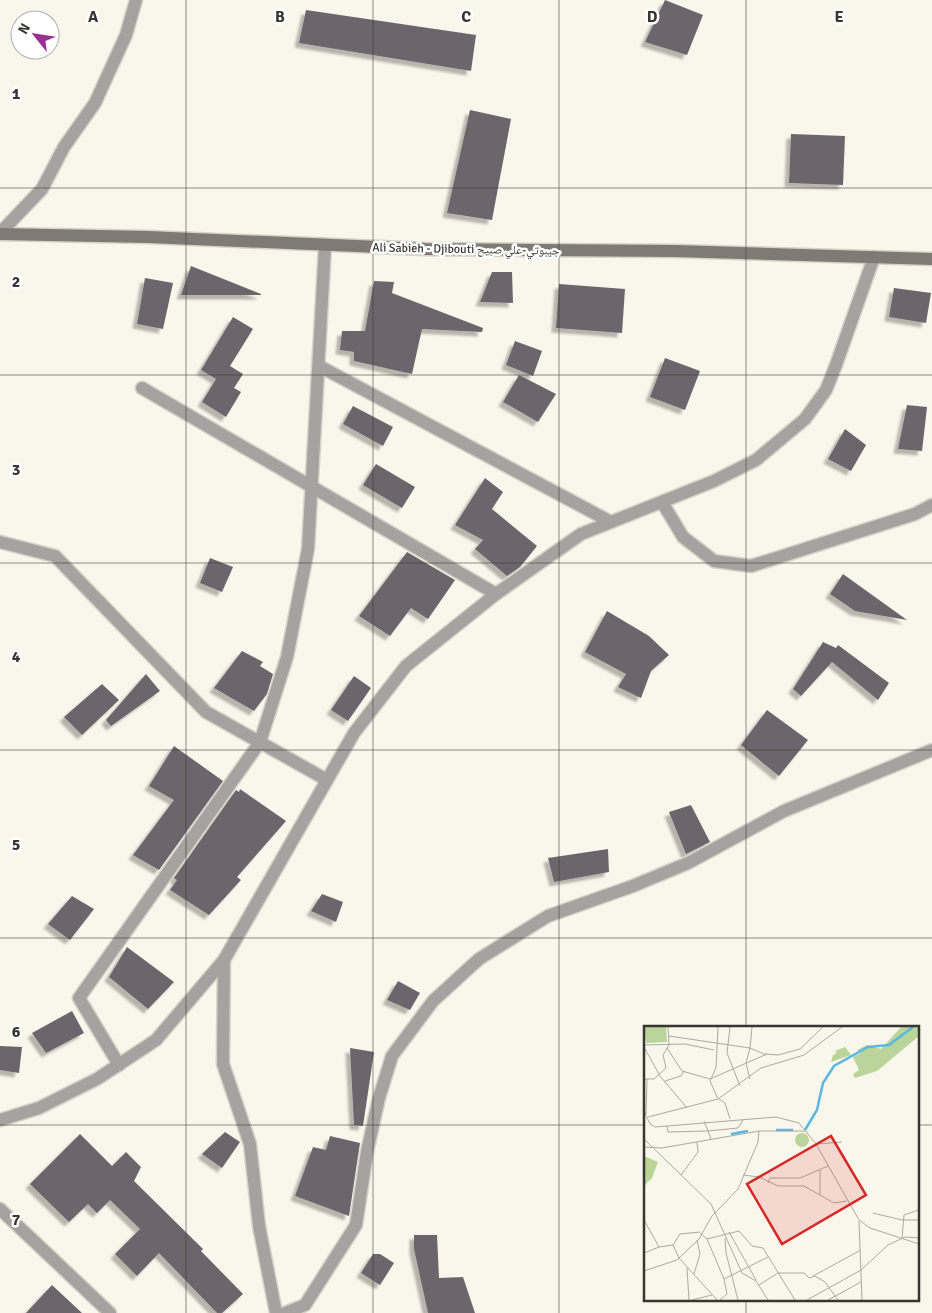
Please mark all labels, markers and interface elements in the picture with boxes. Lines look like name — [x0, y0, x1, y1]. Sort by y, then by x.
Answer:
text: A — [88, 7, 99, 27]
text: B — [275, 7, 285, 27]
text: C — [461, 7, 471, 27]
text: D — [647, 7, 658, 27]
text: E — [834, 7, 844, 27]
north arrow — [10, 10, 60, 60]
text: N — [14, 20, 34, 37]
text: 1 — [12, 84, 21, 104]
street label: Ali Sabieh - Djibouti جيبوتي-علي صبيح — [372, 240, 560, 261]
text: 2 — [12, 272, 20, 292]
text: 3 — [12, 460, 20, 480]
text: 4 — [12, 647, 21, 667]
text: 5 — [12, 835, 20, 855]
text: 6 — [12, 1022, 21, 1042]
inset map — [644, 1026, 920, 1300]
text: 7 — [12, 1210, 21, 1230]

